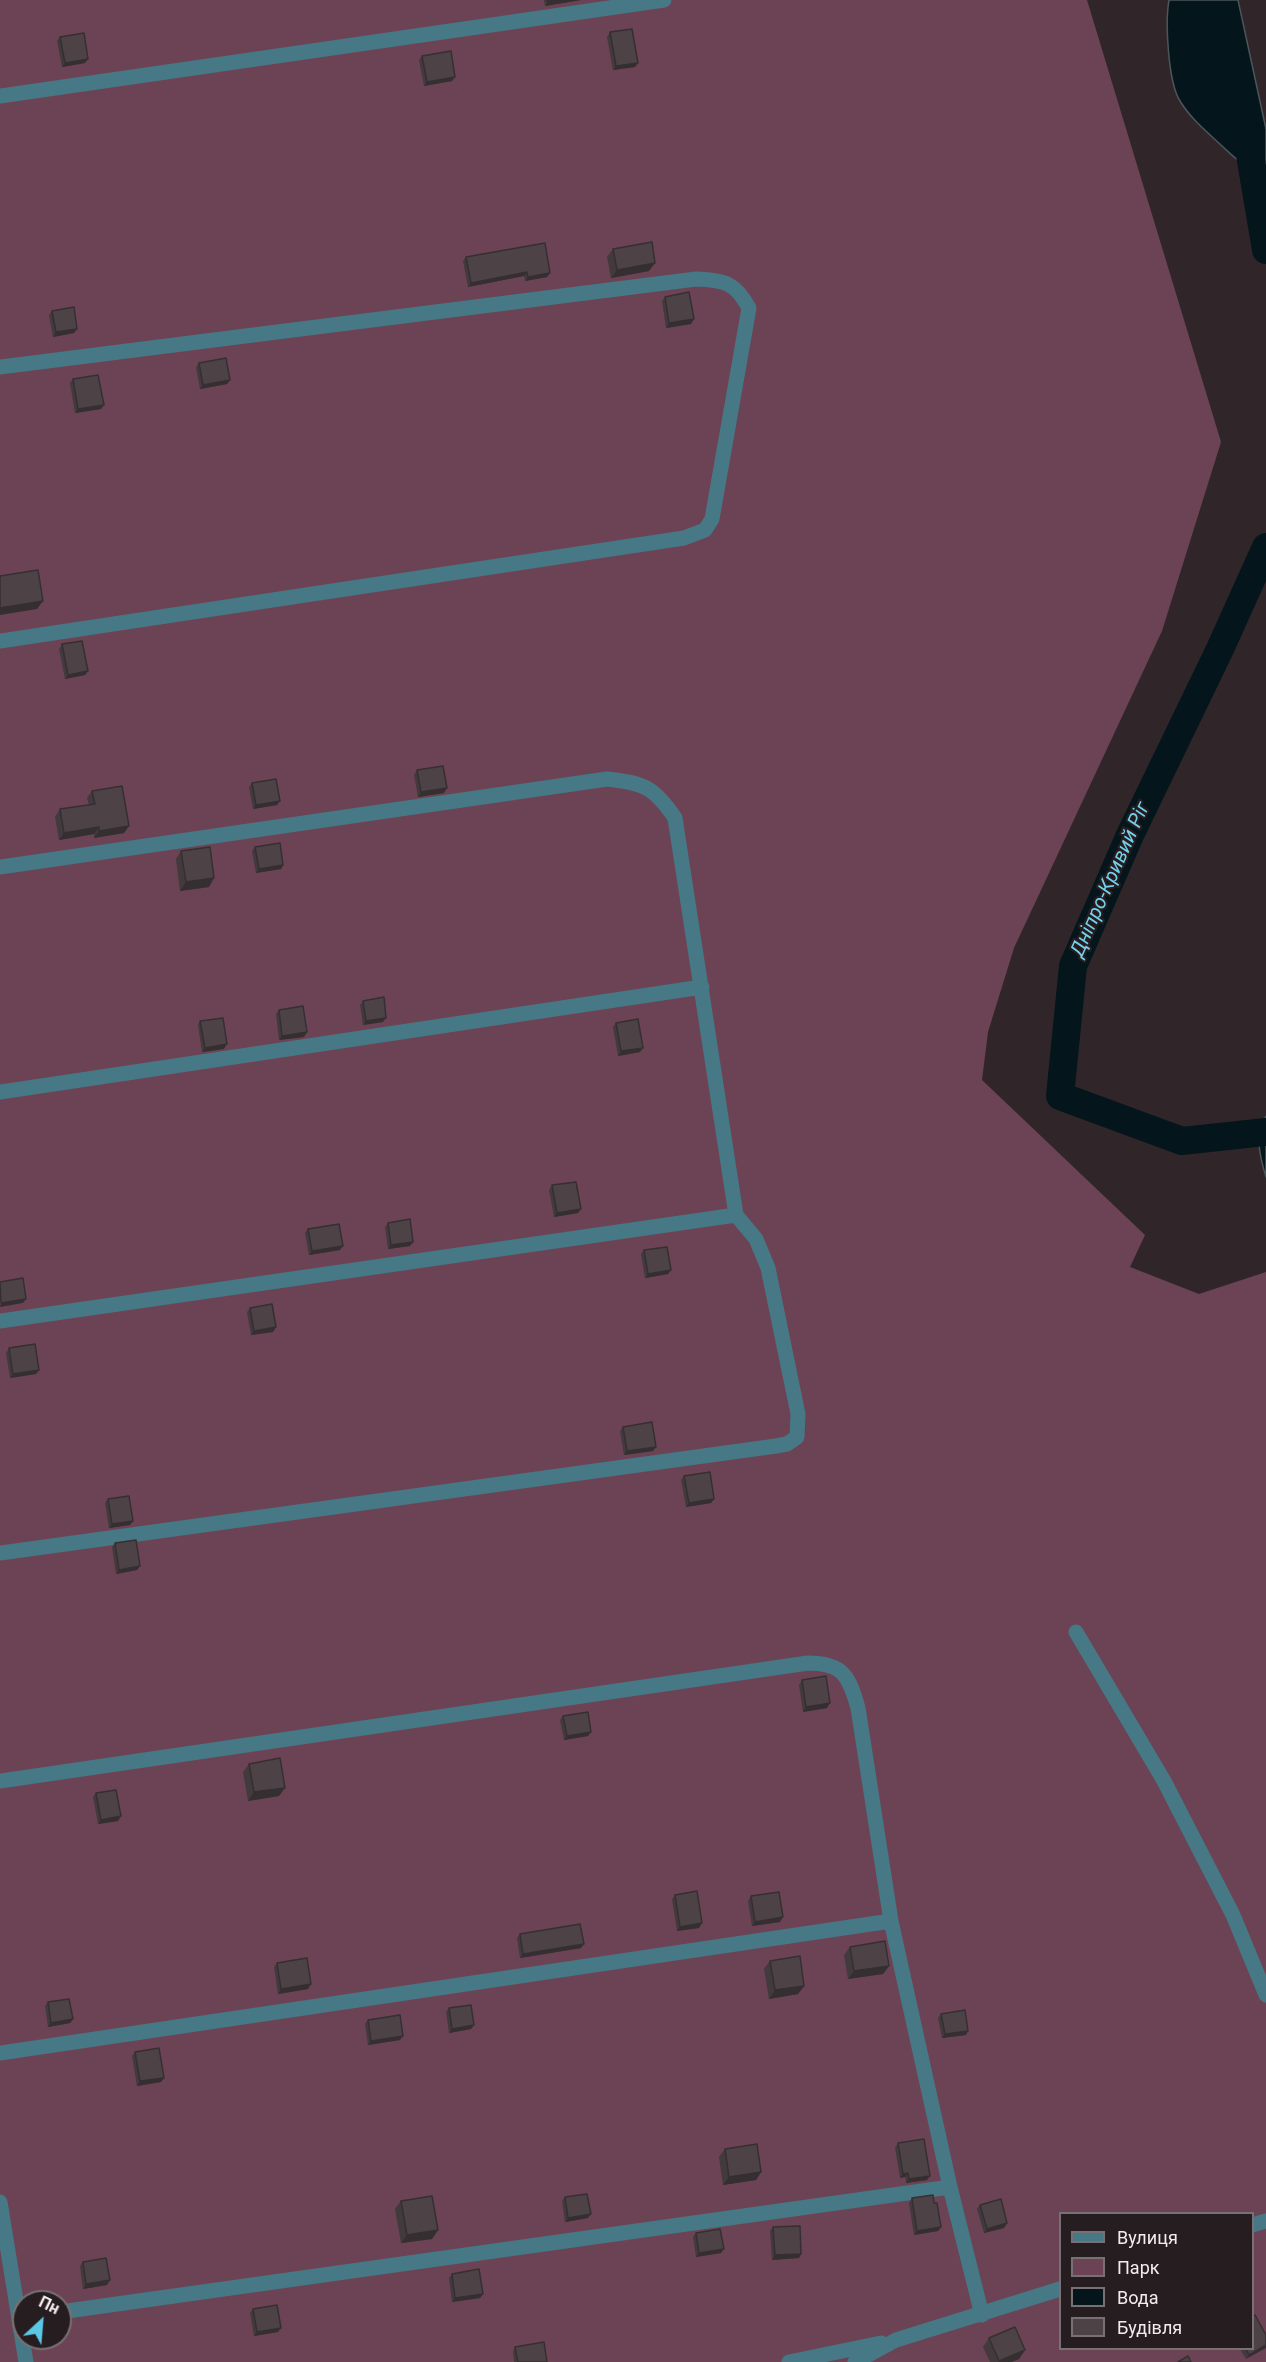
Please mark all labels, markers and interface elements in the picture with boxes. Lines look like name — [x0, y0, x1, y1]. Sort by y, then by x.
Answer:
water label: Дніпро-Кривий Ріг — [1066, 799, 1156, 961]
legend — [1059, 2212, 1254, 2350]
text: Вулиця — [1117, 2227, 1178, 2248]
text: Парк — [1117, 2257, 1159, 2278]
text: Вода — [1117, 2287, 1159, 2308]
north arrow — [12, 2290, 72, 2350]
text: Пн — [36, 2292, 63, 2318]
text: Будівля — [1117, 2317, 1182, 2338]

